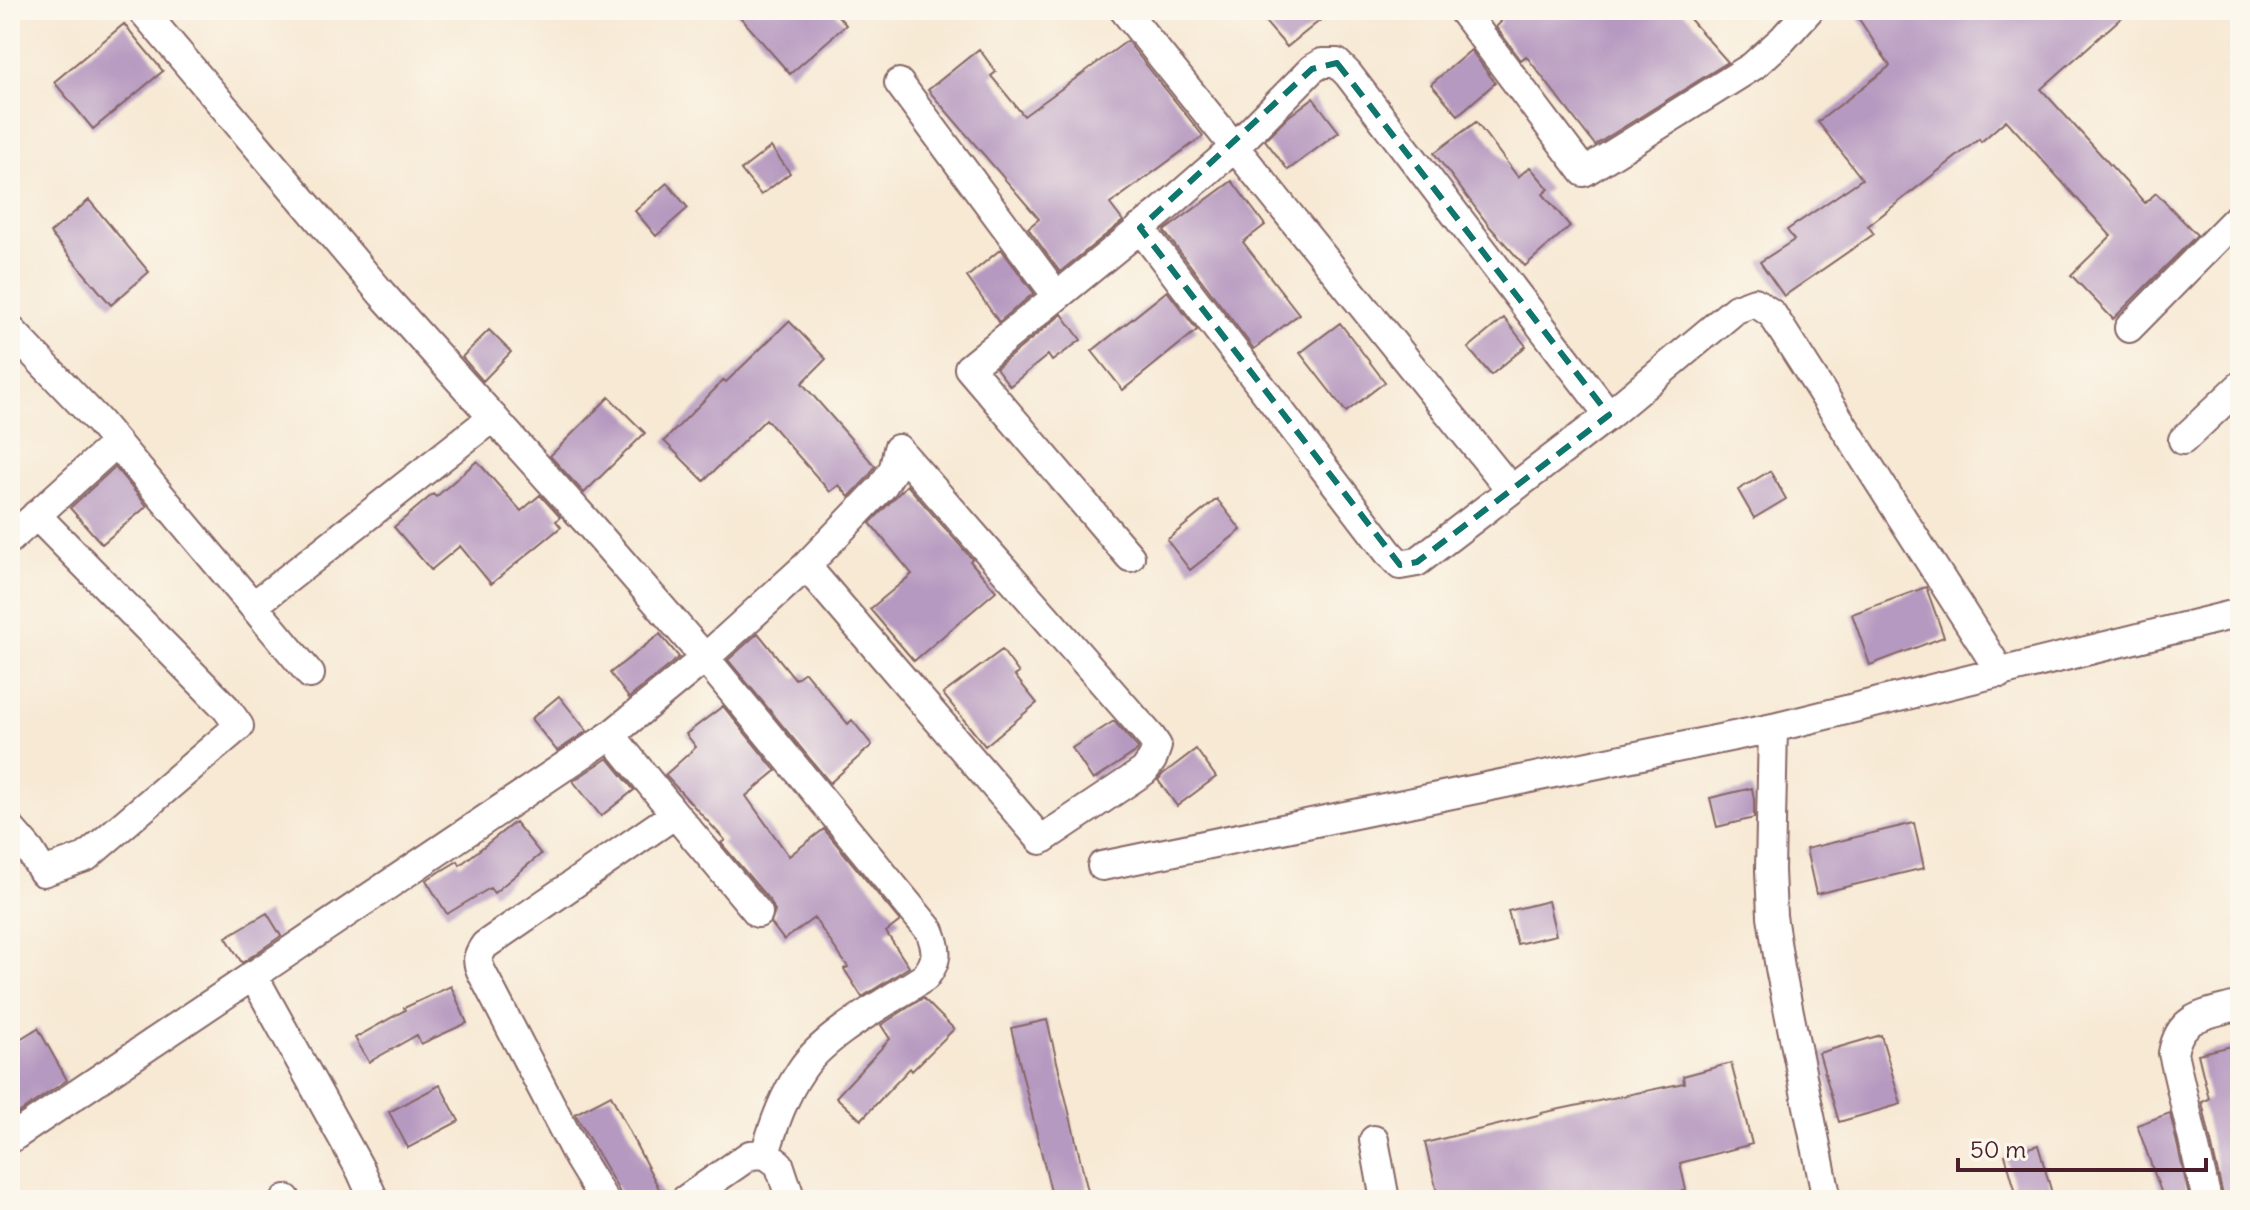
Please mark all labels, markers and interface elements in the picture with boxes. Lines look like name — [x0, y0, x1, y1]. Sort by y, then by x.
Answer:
scale bar — [1958, 1122, 2206, 1172]
text: 50 m — [1970, 1134, 2026, 1164]

